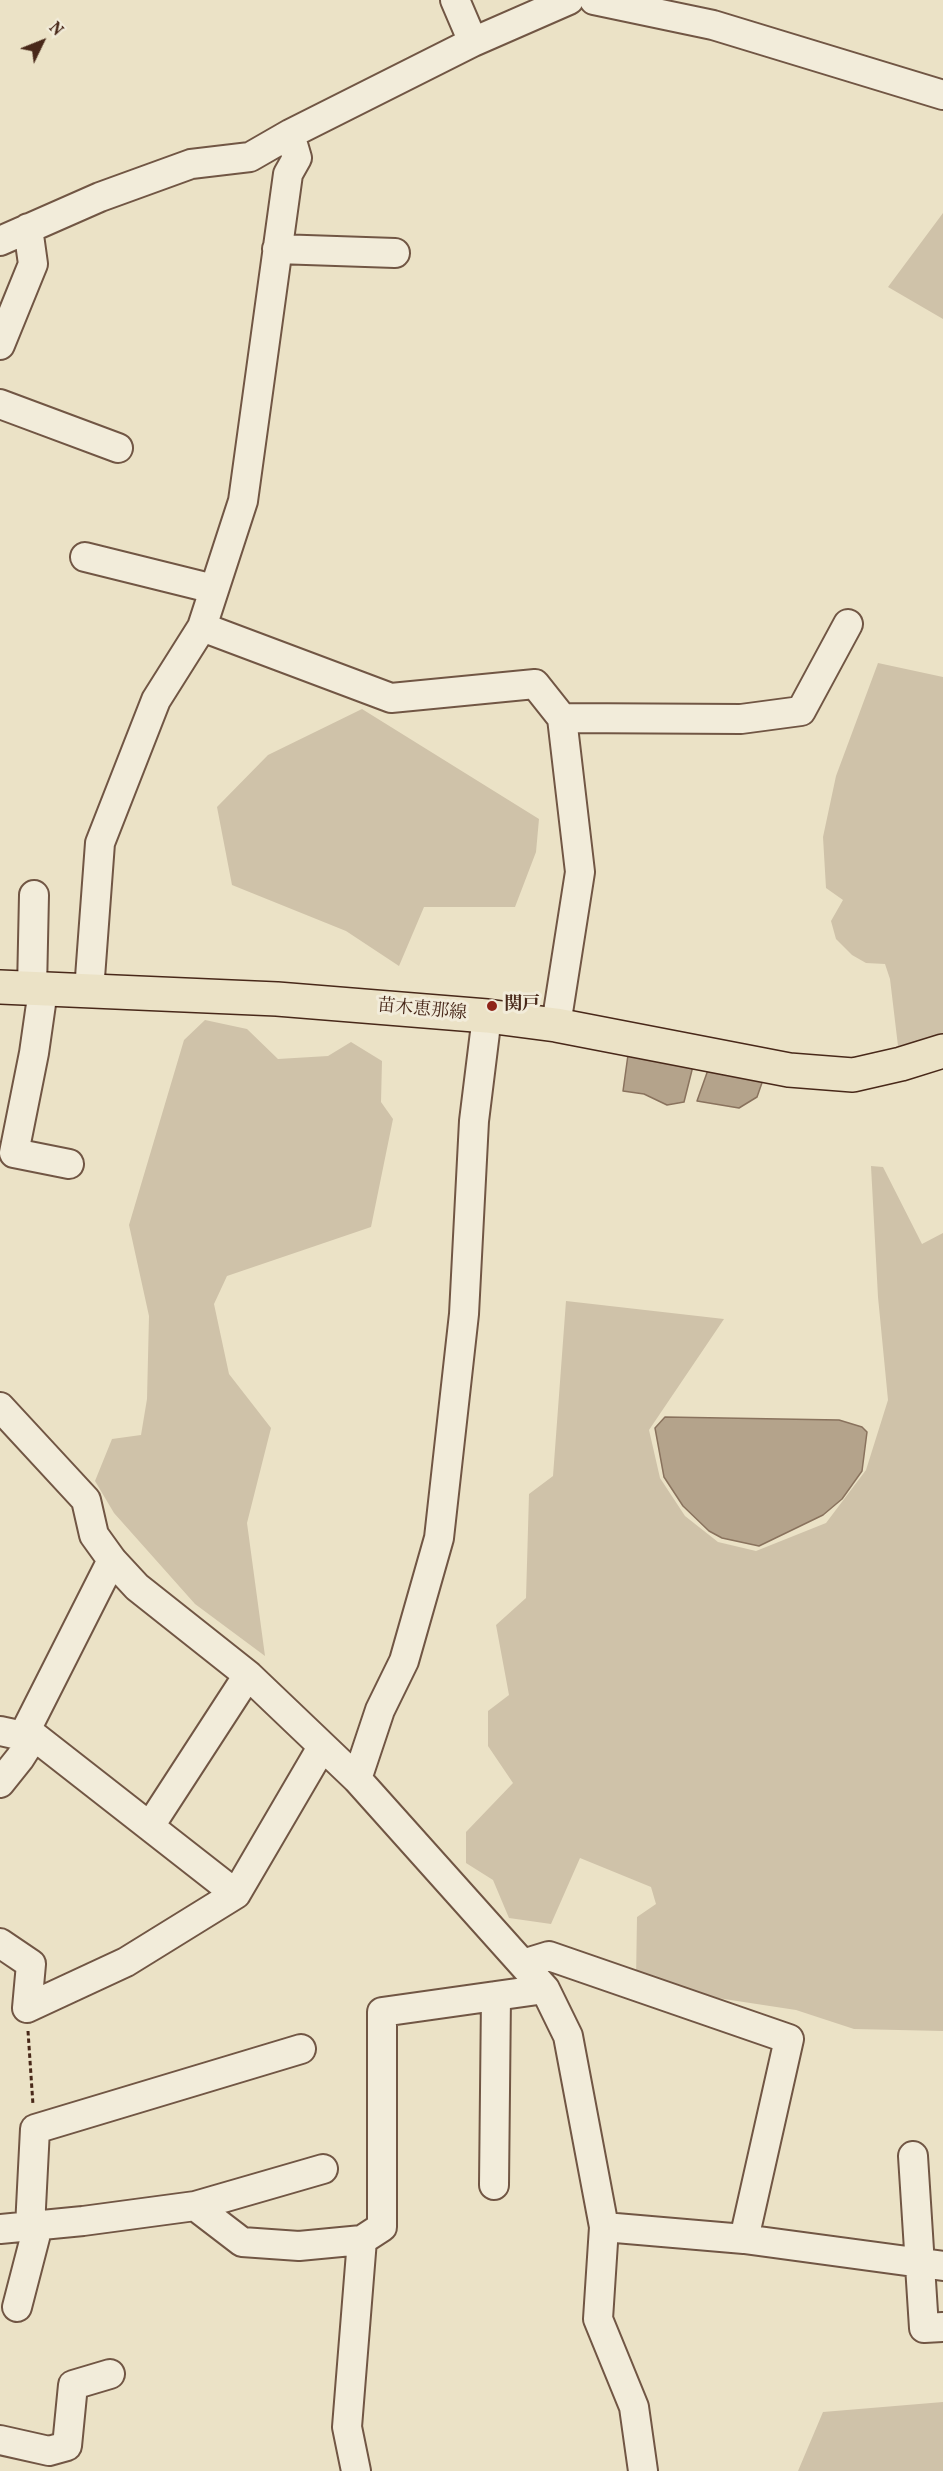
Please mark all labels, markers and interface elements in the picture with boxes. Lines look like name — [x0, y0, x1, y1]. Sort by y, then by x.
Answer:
north arrow — [12, 12, 72, 72]
text: N — [43, 18, 67, 41]
place label: 関戸 — [504, 995, 540, 1017]
street label: 苗木恵那線 — [376, 996, 468, 1026]
marker: 関戸 — [485, 999, 499, 1013]

